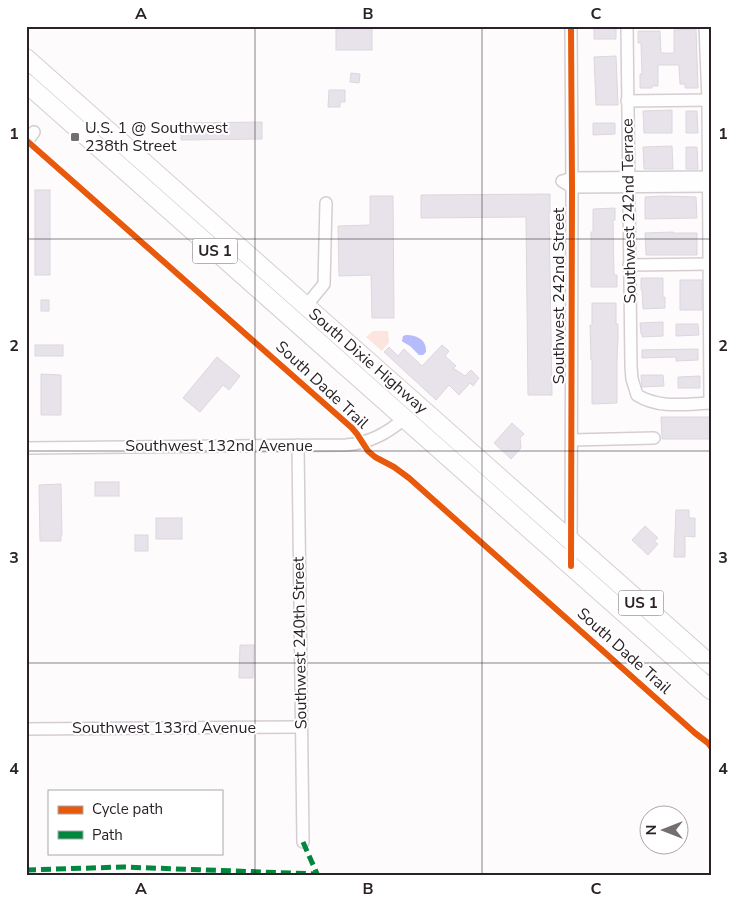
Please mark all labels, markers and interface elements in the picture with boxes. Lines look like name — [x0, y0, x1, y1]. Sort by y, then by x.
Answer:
text: A — [135, 3, 147, 25]
text: B — [362, 3, 374, 25]
text: C — [591, 3, 602, 25]
place label: U.S. 1 @ Southwest 238th Street — [85, 117, 228, 157]
street label: Southwest 242nd Terrace — [616, 118, 642, 304]
text: 1 — [9, 123, 19, 145]
text: 1 — [718, 123, 728, 145]
marker: U.S. 1 @ Southwest 238th Street — [69, 131, 81, 143]
street label: Southwest 242nd Street — [548, 207, 570, 384]
road number: US 1 — [192, 238, 238, 264]
street label: South Dixie Highway — [304, 303, 433, 419]
text: 2 — [9, 335, 19, 357]
text: 2 — [718, 335, 728, 357]
street label: South Dade Trail — [271, 336, 373, 434]
street label: Southwest 132nd Avenue — [125, 435, 313, 457]
text: 3 — [9, 547, 19, 569]
text: 3 — [718, 547, 728, 569]
street label: Southwest 240th Street — [287, 556, 313, 730]
road number: US 1 — [618, 590, 664, 616]
street label: South Dade Trail — [572, 603, 676, 699]
street label: Southwest 133rd Avenue — [72, 717, 256, 739]
text: 4 — [9, 758, 19, 780]
text: 4 — [718, 758, 728, 780]
legend — [48, 790, 222, 854]
text: Cycle path — [92, 799, 163, 819]
north arrow — [640, 804, 690, 854]
text: Path — [92, 825, 123, 845]
text: N — [642, 825, 661, 835]
text: A — [135, 878, 147, 900]
text: B — [362, 878, 374, 900]
text: C — [591, 878, 602, 900]

